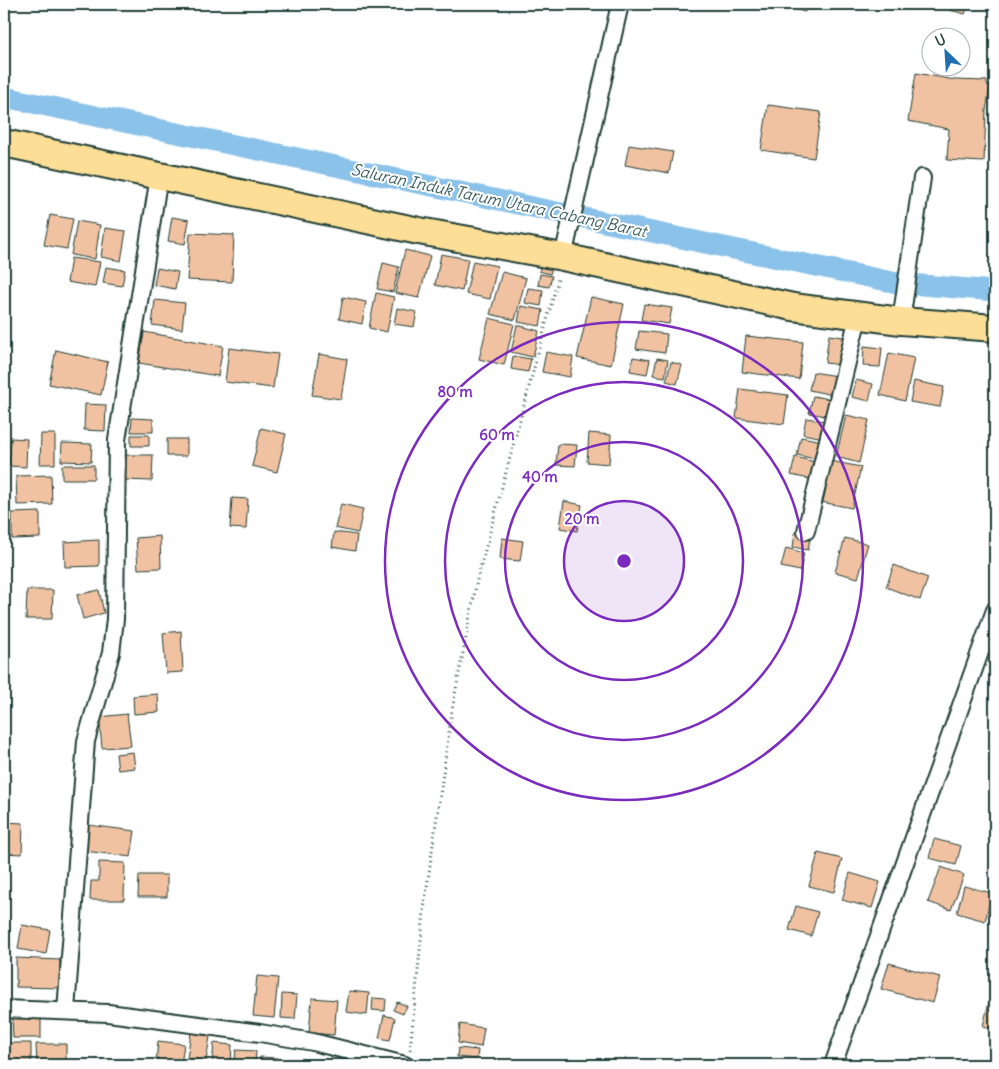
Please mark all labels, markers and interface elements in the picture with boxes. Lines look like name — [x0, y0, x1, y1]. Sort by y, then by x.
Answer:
north arrow — [922, 28, 972, 78]
text: U — [932, 30, 949, 50]
water label: Saluran Induk Tarum Utara Cabang Barat — [350, 159, 651, 242]
text: 80 m — [437, 382, 473, 401]
text: 60 m — [479, 425, 515, 444]
text: 40 m — [522, 467, 558, 486]
text: 20 m — [565, 509, 599, 528]
centre of rings — [615, 552, 633, 570]

